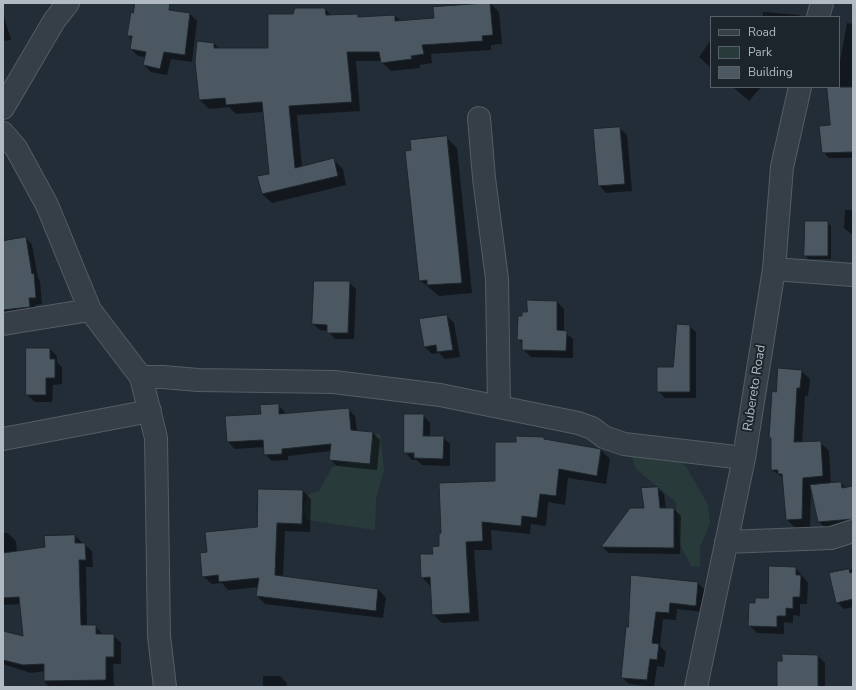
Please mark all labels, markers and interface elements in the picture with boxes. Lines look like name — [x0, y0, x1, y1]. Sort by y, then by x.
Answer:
legend — [710, 16, 840, 88]
text: Road — [748, 24, 776, 40]
text: Park — [748, 44, 772, 60]
text: Building — [748, 64, 793, 80]
street label: Rubereto Road — [740, 344, 770, 432]

